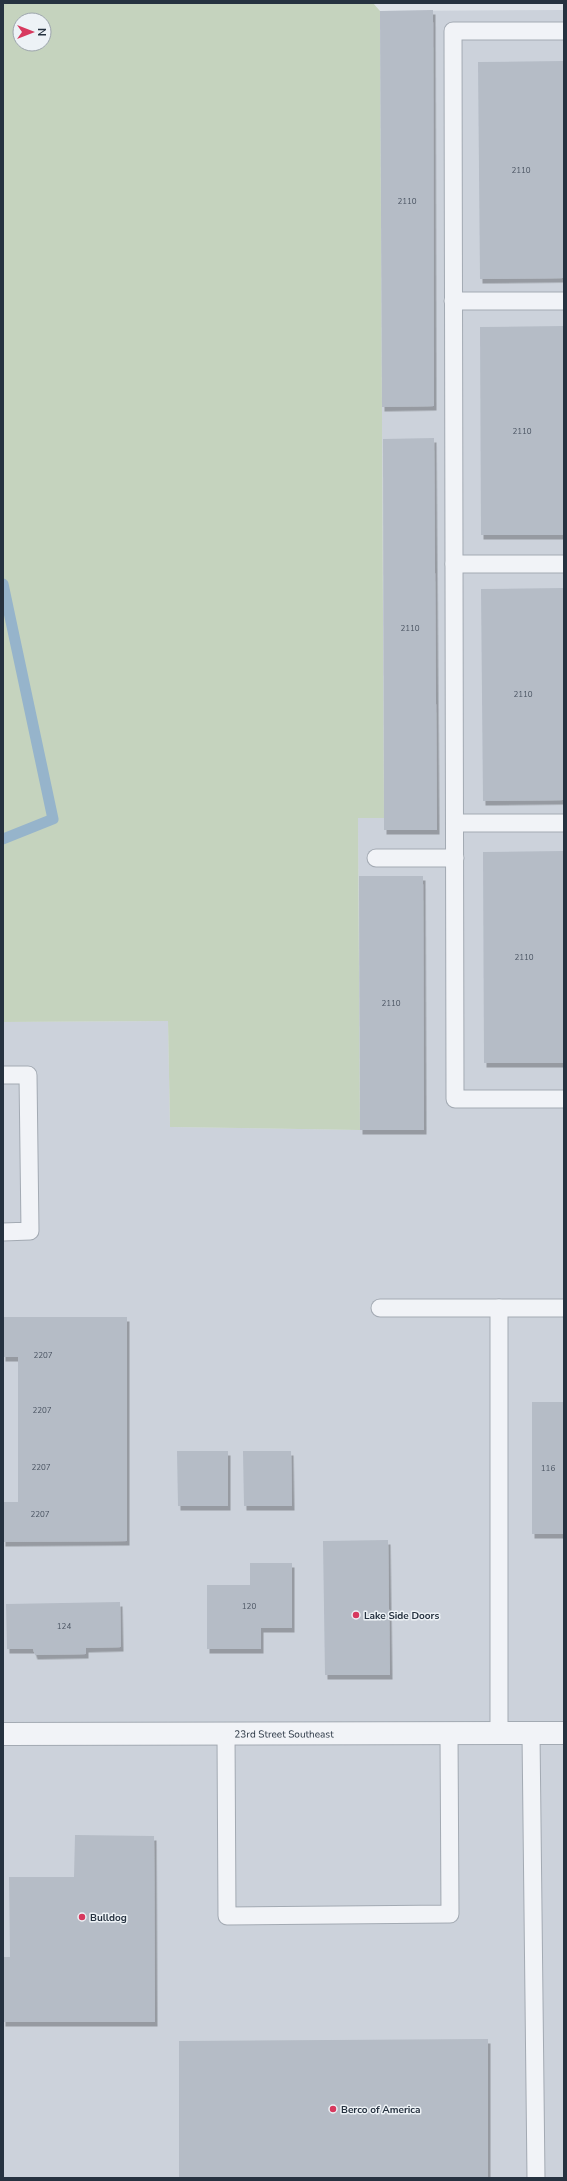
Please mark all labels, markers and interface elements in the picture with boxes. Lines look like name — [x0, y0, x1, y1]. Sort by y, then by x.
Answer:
north arrow — [12, 12, 52, 52]
text: N — [34, 28, 49, 36]
house number: 2110 — [511, 165, 531, 176]
house number: 2110 — [397, 196, 417, 207]
house number: 2110 — [512, 426, 532, 437]
house number: 2110 — [400, 623, 420, 634]
house number: 2110 — [513, 689, 533, 700]
house number: 2110 — [514, 952, 534, 963]
house number: 2110 — [381, 998, 401, 1009]
house number: 2207 — [33, 1350, 53, 1361]
house number: 2207 — [32, 1405, 52, 1416]
house number: 2207 — [31, 1462, 51, 1473]
house number: 116 — [541, 1463, 555, 1474]
house number: 2207 — [30, 1509, 50, 1520]
house number: 120 — [242, 1601, 256, 1612]
place label: Lake Side Doors — [364, 1609, 439, 1623]
marker: Lake Side Doors — [351, 1610, 361, 1620]
house number: 124 — [57, 1621, 71, 1632]
street label: 23rd Street Southeast — [234, 1727, 334, 1742]
place label: Bulldog — [90, 1911, 127, 1925]
marker: Bulldog — [77, 1912, 87, 1922]
place label: Berco of America — [341, 2103, 421, 2117]
marker: Berco of America — [328, 2104, 338, 2114]

